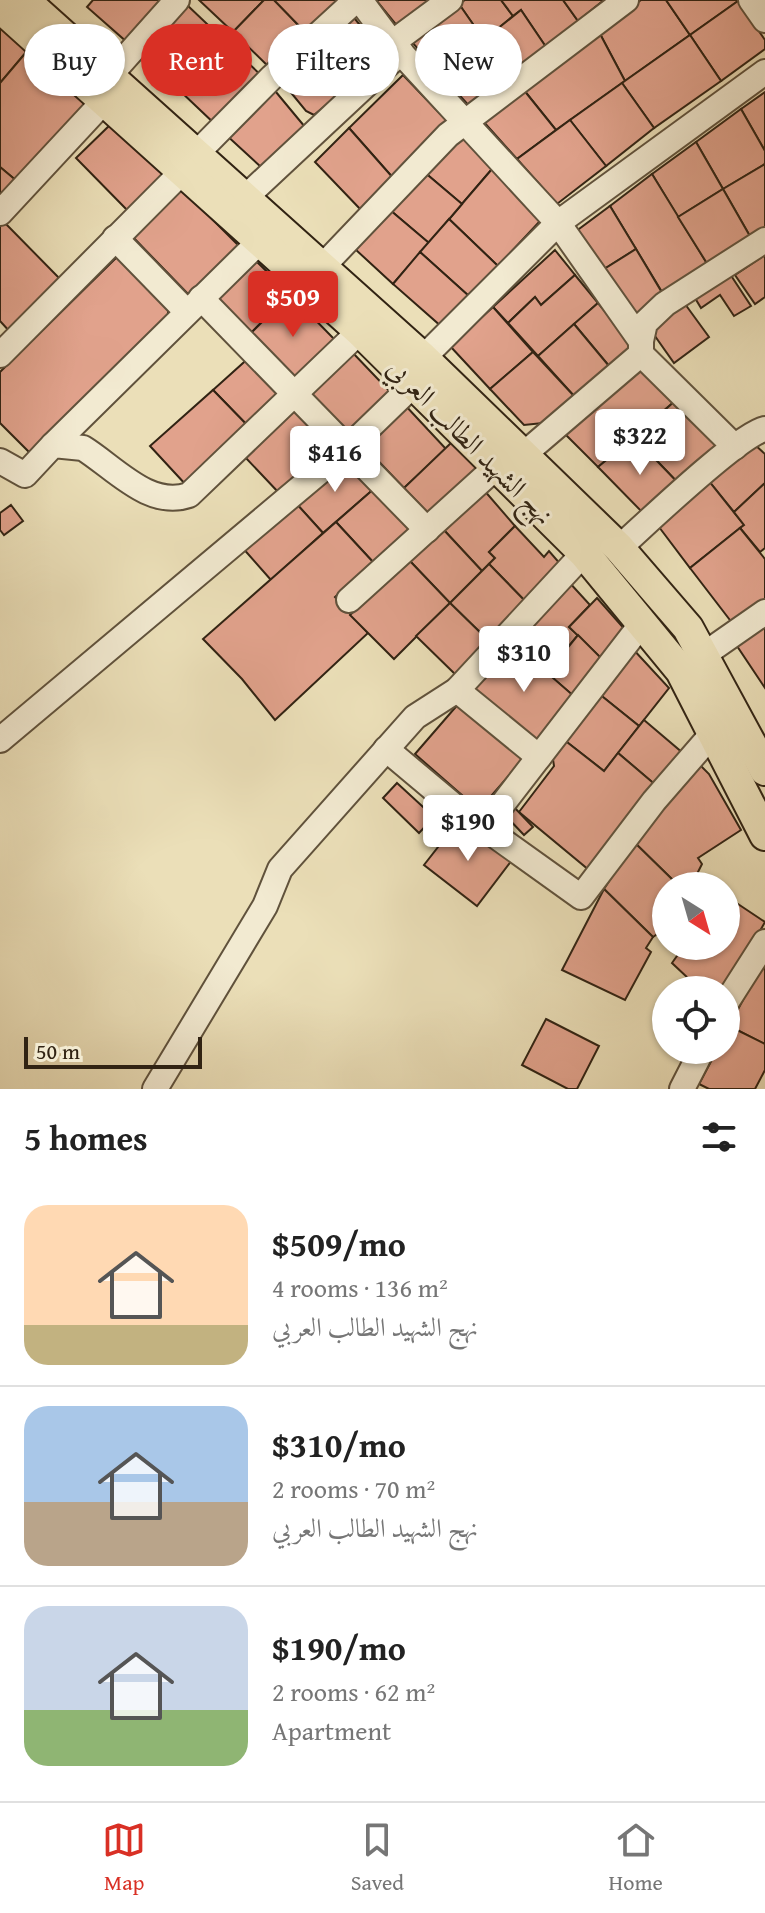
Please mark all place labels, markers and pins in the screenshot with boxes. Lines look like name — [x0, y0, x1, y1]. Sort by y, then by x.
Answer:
pin: $509 — [246, 271, 340, 339]
pin: $322 — [593, 409, 687, 477]
pin: $416 — [288, 426, 382, 494]
pin: $310 — [477, 626, 571, 694]
pin: $190 — [421, 795, 515, 863]

